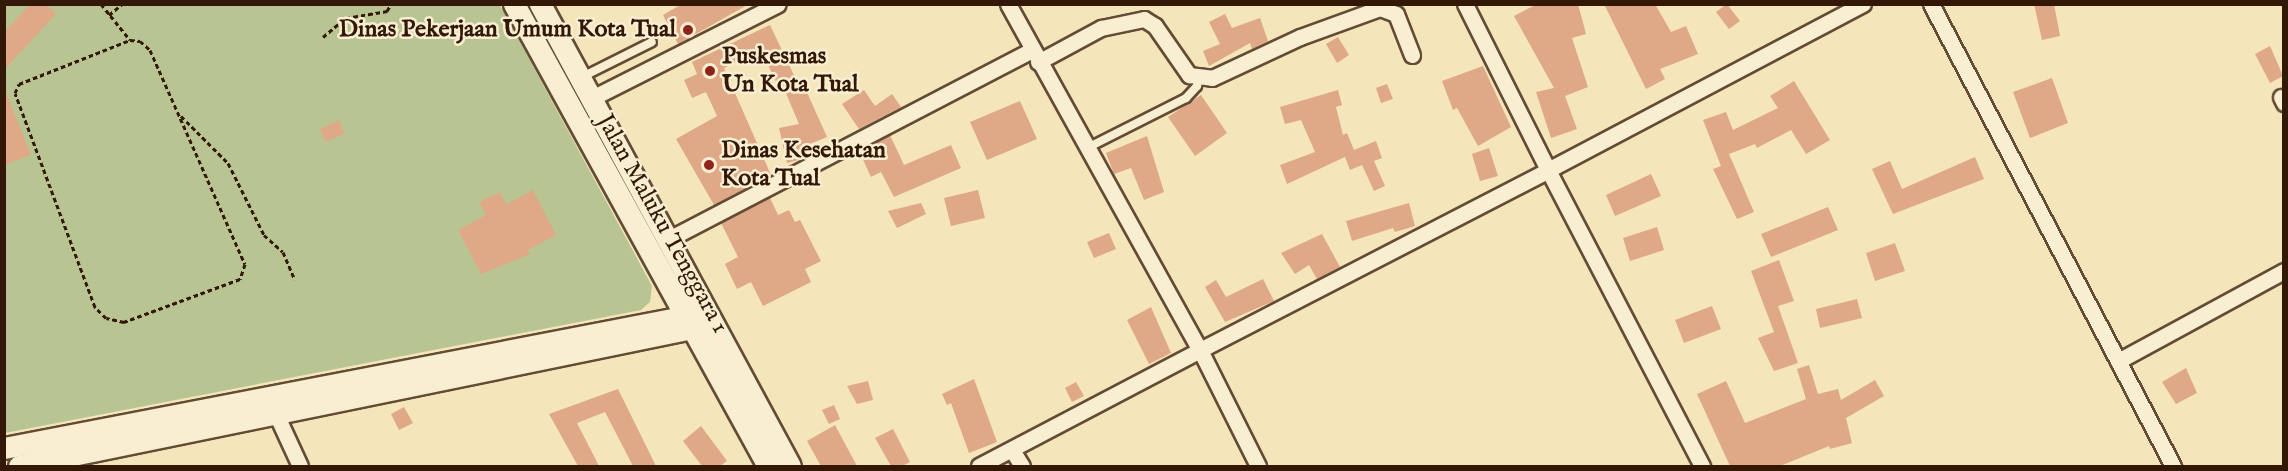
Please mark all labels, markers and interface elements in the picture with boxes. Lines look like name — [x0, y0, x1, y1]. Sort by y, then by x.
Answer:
place label: Dinas Pekerjaan Umum Kota Tual — [339, 16, 676, 44]
marker: Dinas Pekerjaan Umum Kota Tual — [681, 23, 695, 37]
place label: Puskesmas Un Kota Tual — [722, 43, 859, 99]
marker: Puskesmas Un Kota Tual — [703, 64, 717, 78]
street label: Jalan Maluku Tenggara 1 — [590, 110, 734, 338]
place label: Dinas Kesehatan Kota Tual — [721, 137, 886, 193]
marker: Dinas Kesehatan Kota Tual — [702, 158, 716, 172]

